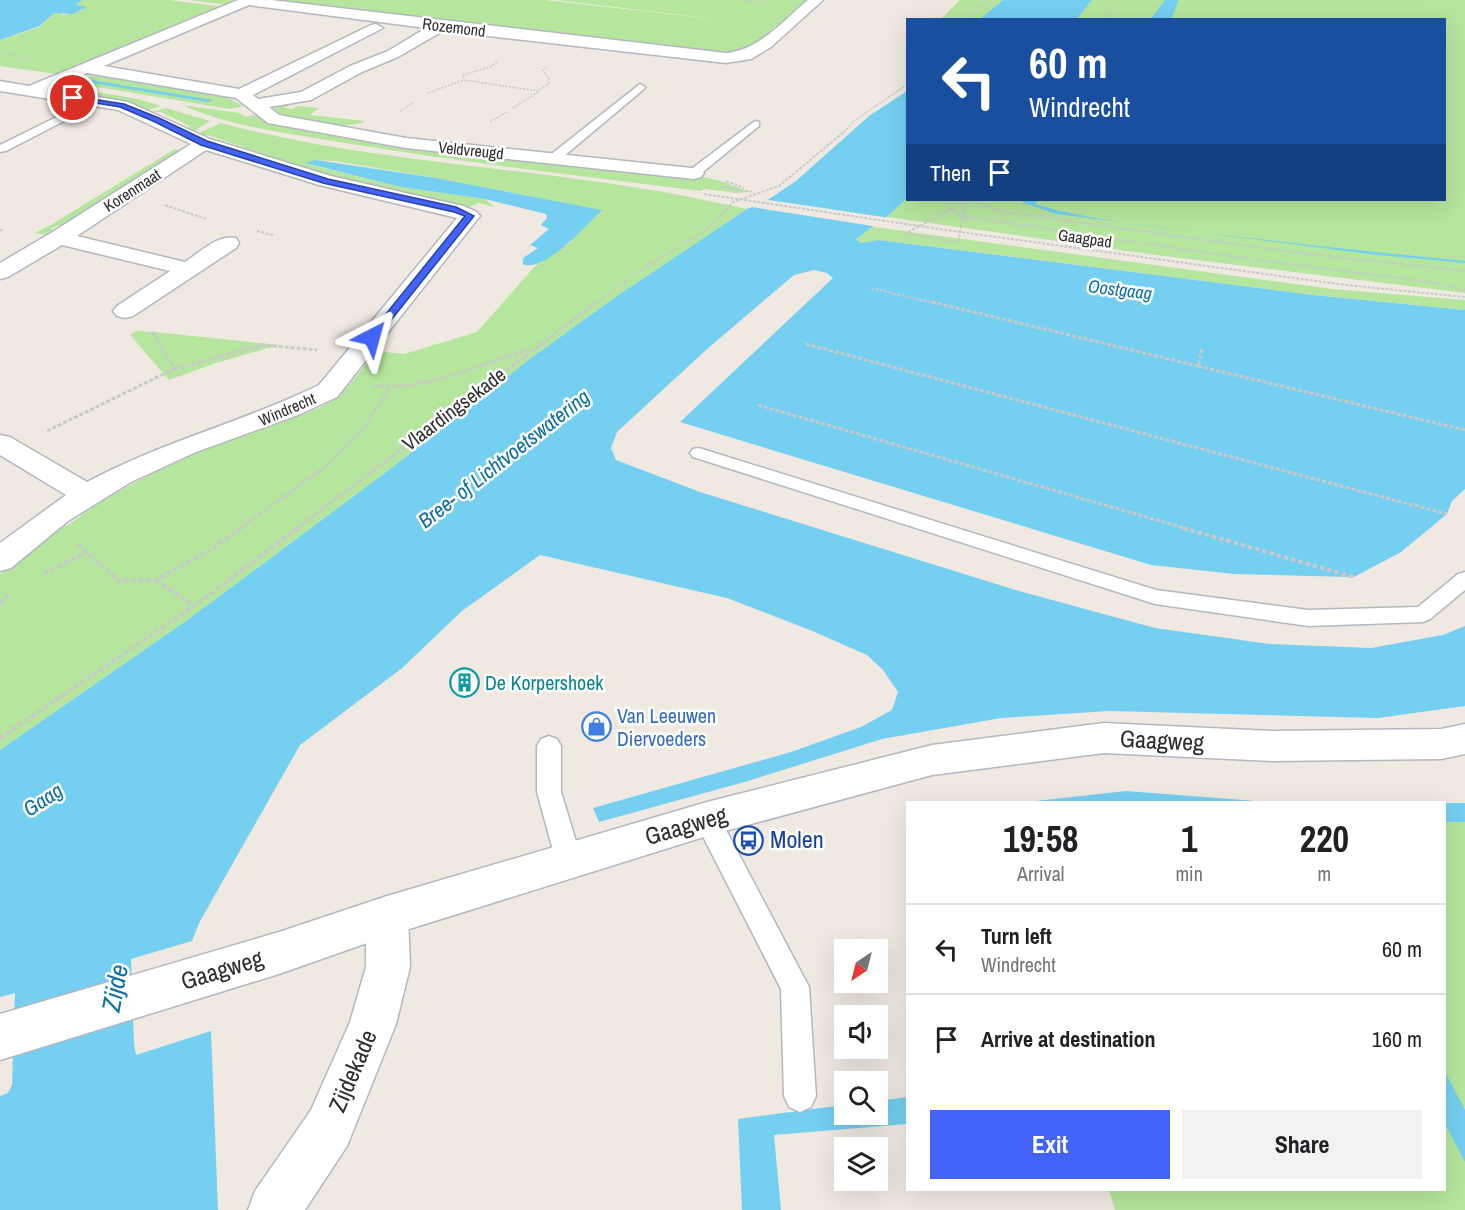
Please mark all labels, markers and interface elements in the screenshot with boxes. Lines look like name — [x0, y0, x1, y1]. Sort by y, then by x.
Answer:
street label: Rozemond — [421, 12, 487, 42]
text: 60 m — [1029, 35, 1108, 91]
icon: left — [930, 42, 1008, 120]
pin — [47, 72, 98, 123]
icon: arrive — [56, 81, 89, 114]
text: Windrecht — [1029, 89, 1130, 125]
street label: Veldvreugd — [437, 136, 505, 164]
icon: arrive — [983, 156, 1016, 189]
text: Then — [930, 158, 971, 188]
street label: Korenmaat — [99, 163, 165, 217]
street label: Gaagpad — [1057, 223, 1113, 253]
water label: Oostgaag — [1087, 273, 1153, 306]
position arrow — [340, 305, 404, 369]
street label: Vlaardingsekade — [396, 361, 511, 456]
water label: Bree- of Lichtvoetswatering — [412, 382, 596, 535]
street label: Windrecht — [255, 387, 319, 431]
building icon: De Korpershoek — [448, 667, 480, 699]
place label: De Korpershoek — [485, 669, 604, 696]
place label: Van Leeuwen Diervoeders — [617, 702, 716, 752]
shop icon: Van Leeuwen Diervoeders — [580, 711, 612, 743]
street label: Gaagweg — [1119, 722, 1205, 758]
water label: Gaag — [17, 776, 69, 823]
street label: Gaagweg — [641, 798, 731, 852]
text: 19:58 — [1003, 815, 1078, 863]
text: 1 — [1181, 815, 1197, 863]
text: 220 — [1300, 815, 1349, 863]
place label: Molen — [770, 823, 824, 855]
bus stop icon: Molen — [733, 824, 765, 856]
text: Arrival — [1017, 860, 1064, 887]
text: min — [1175, 860, 1203, 887]
text: m — [1318, 860, 1331, 887]
text: Turn left — [981, 921, 1052, 951]
icon: left — [930, 933, 963, 966]
text: 60 m — [1382, 934, 1422, 964]
north arrow — [834, 939, 888, 993]
map controls — [834, 939, 888, 1191]
street label: Gaagweg — [177, 941, 267, 997]
text: Windrecht — [981, 951, 1056, 978]
water label: Zijde — [93, 961, 136, 1015]
button: sound — [834, 1005, 888, 1059]
icon: arrive — [930, 1023, 963, 1056]
text: Arrive at destination — [981, 1024, 1155, 1054]
text: 160 m — [1372, 1024, 1422, 1054]
street label: Zijdekade — [320, 1025, 384, 1117]
button: search — [834, 1071, 888, 1125]
button: Exit — [930, 1110, 1170, 1179]
button: Share — [1182, 1110, 1422, 1179]
button: layers — [834, 1137, 888, 1191]

